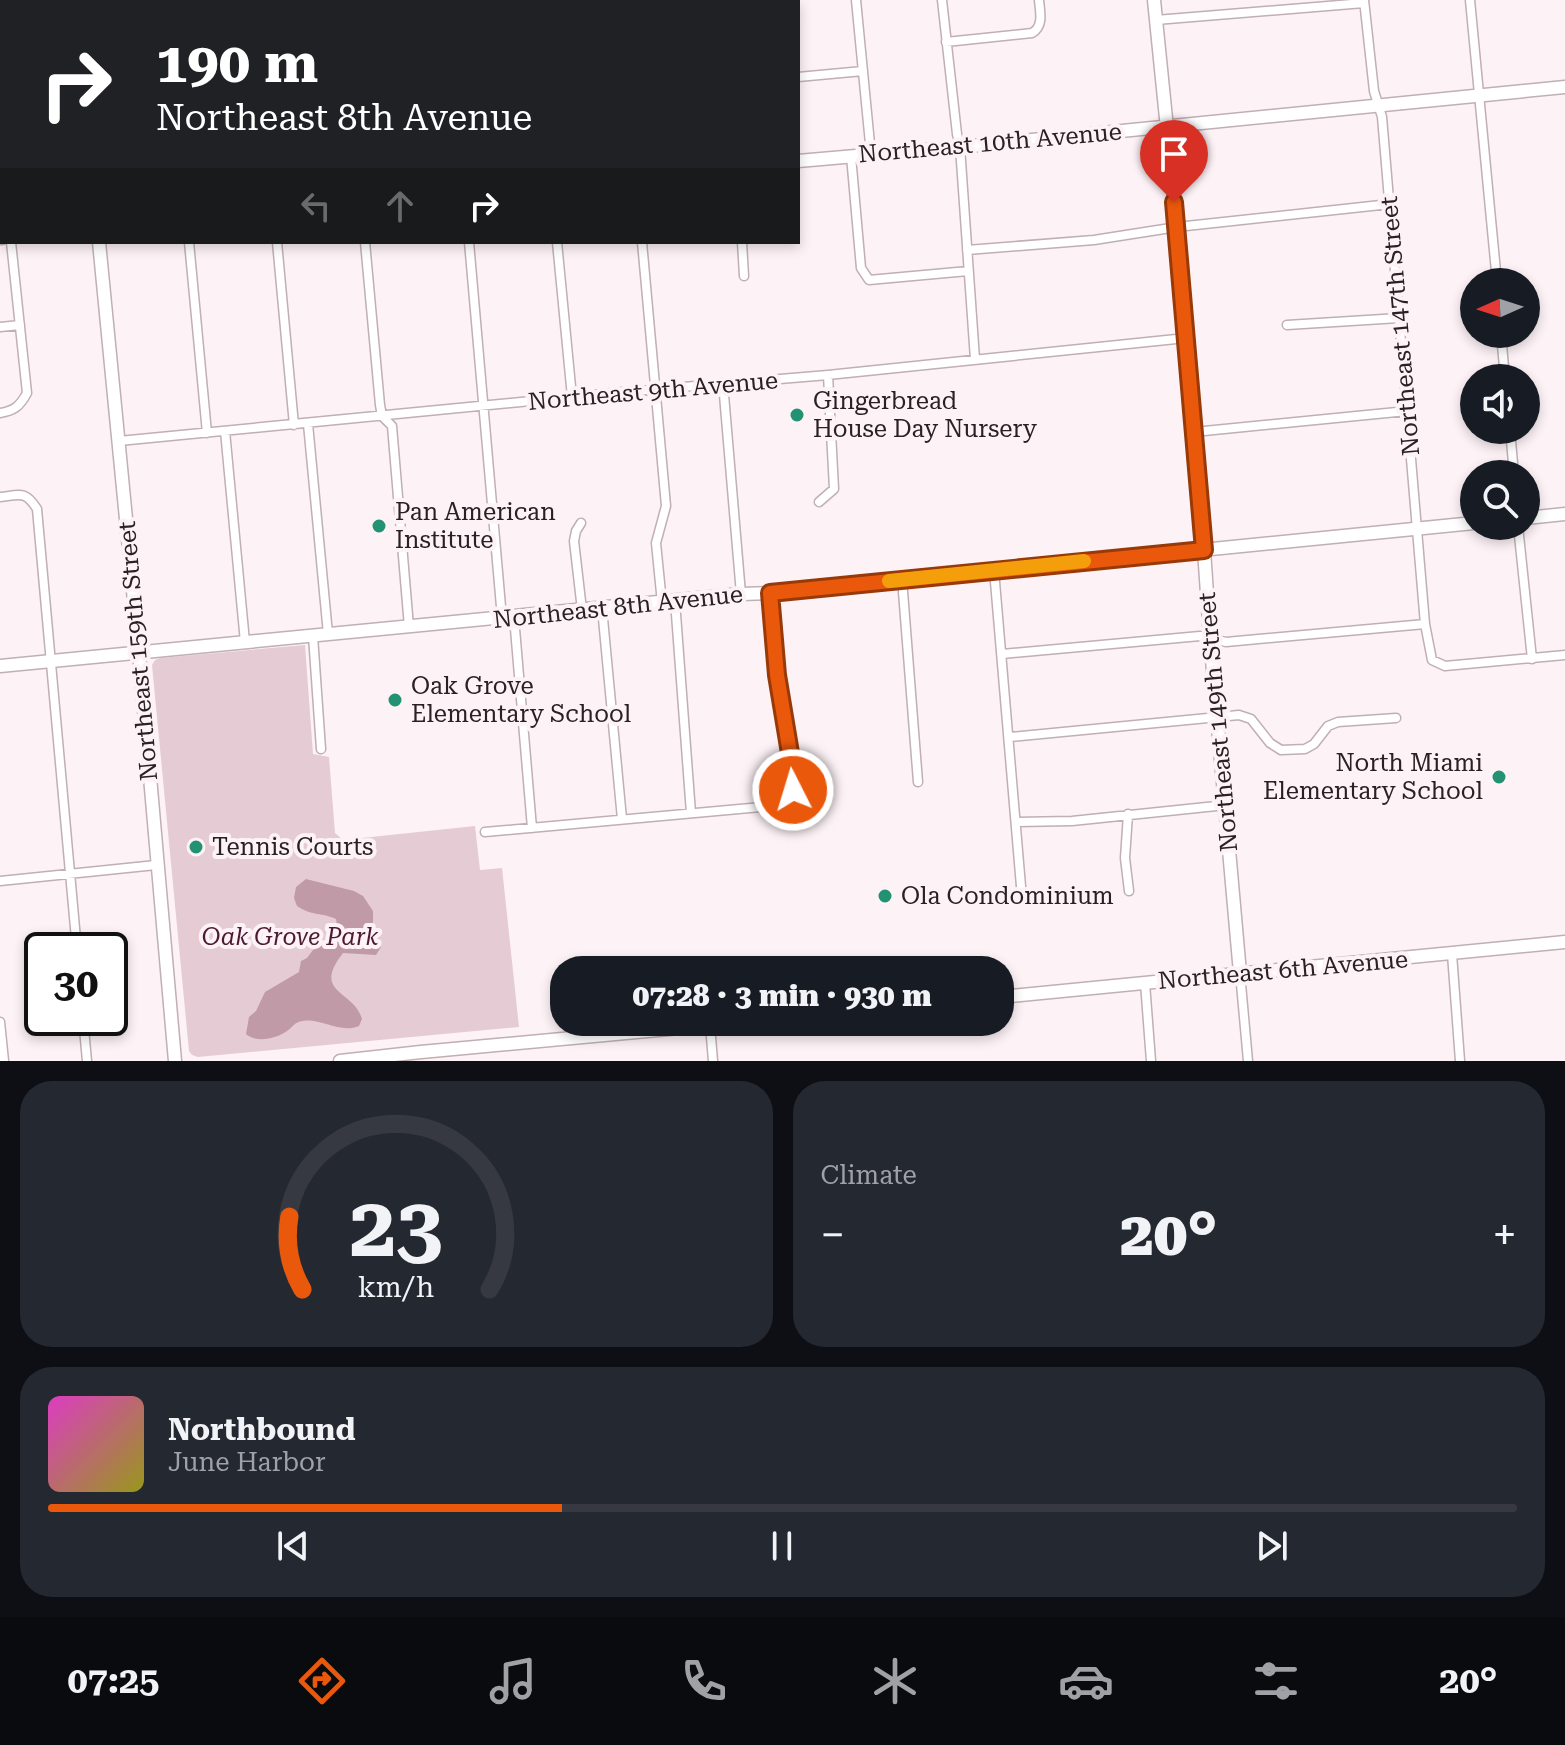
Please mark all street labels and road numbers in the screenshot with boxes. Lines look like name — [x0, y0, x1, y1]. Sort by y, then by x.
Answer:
street label: Northeast 10th Avenue — [857, 118, 1123, 168]
street label: Northeast 147th Street — [1375, 195, 1425, 457]
street label: Northeast 9th Avenue — [527, 366, 779, 416]
street label: Northeast 159th Street — [113, 520, 163, 782]
street label: Northeast 8th Avenue — [492, 580, 744, 634]
street label: Northeast 149th Street — [1193, 591, 1243, 853]
street label: Northeast 6th Avenue — [1157, 945, 1409, 995]

